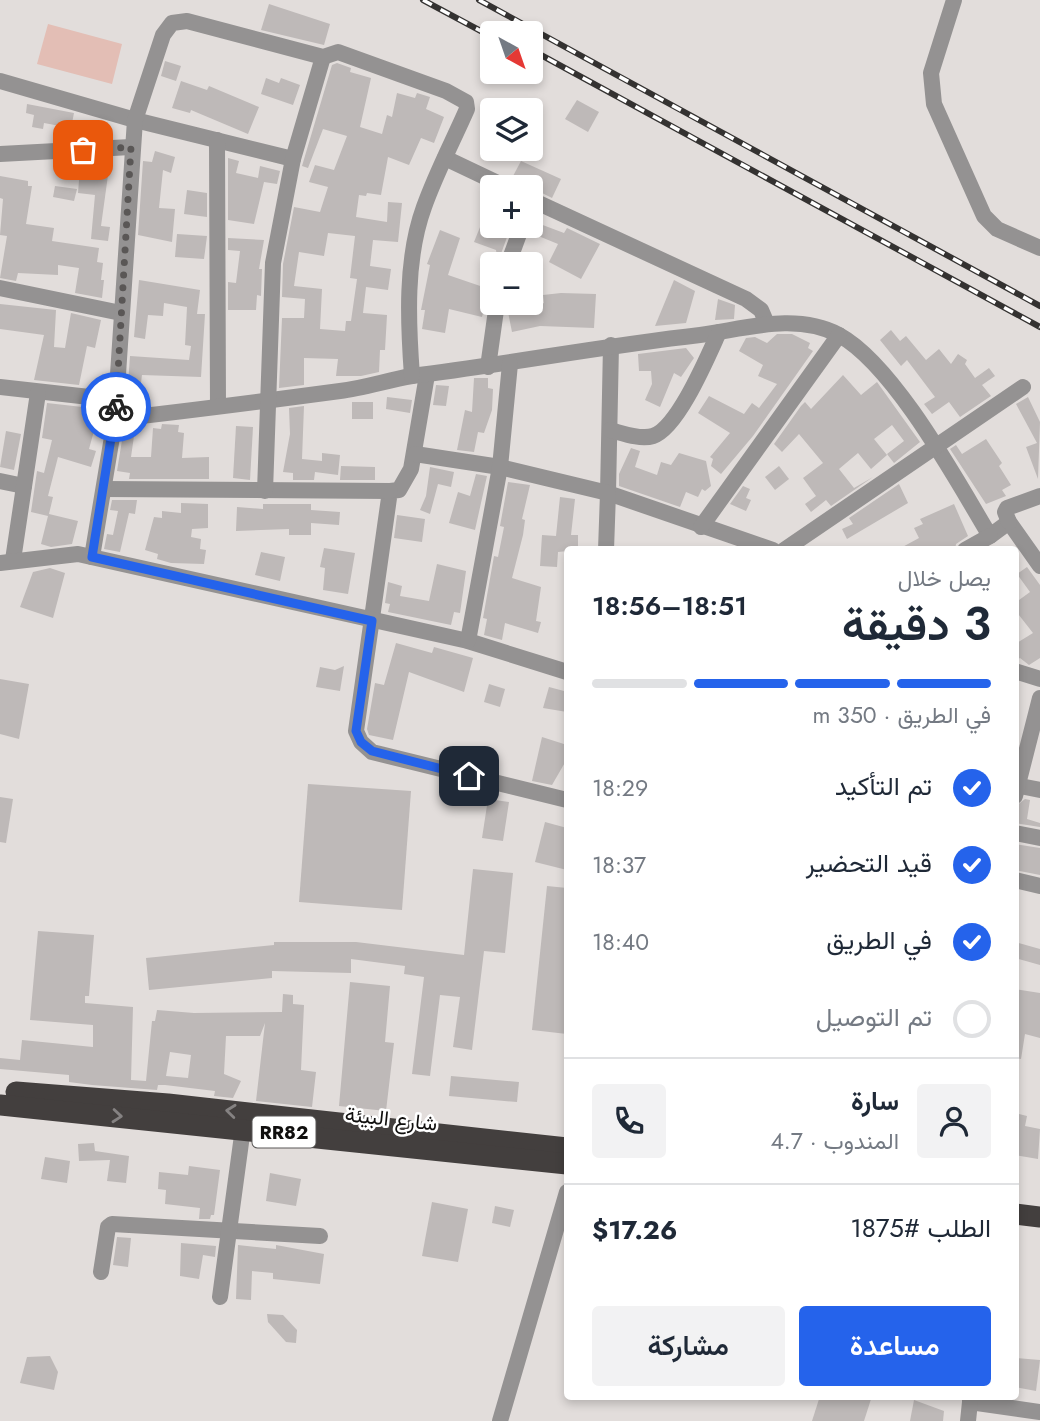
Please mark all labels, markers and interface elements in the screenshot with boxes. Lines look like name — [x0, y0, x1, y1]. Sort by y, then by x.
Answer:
north arrow — [480, 21, 542, 84]
map controls — [480, 21, 543, 315]
button: layers — [480, 98, 543, 161]
pin — [53, 120, 113, 180]
icon: bag — [64, 131, 102, 169]
button: + — [480, 175, 543, 238]
button: − — [480, 252, 543, 315]
courier — [81, 372, 151, 442]
icon: bike — [97, 388, 135, 426]
text: يصل خلال — [898, 561, 991, 595]
text: 18:51–18:56 — [592, 587, 747, 625]
text: 3 دقيقة — [842, 591, 991, 657]
text: في الطريق · 350 m — [812, 698, 991, 732]
pin — [439, 746, 499, 806]
icon: home — [450, 757, 488, 795]
text: تم التأكيد — [835, 767, 932, 805]
icon: check — [953, 769, 991, 807]
text: 18:29 — [592, 771, 648, 805]
text: قيد التحضير — [806, 844, 932, 882]
icon: check — [953, 846, 991, 884]
text: 18:37 — [592, 848, 646, 882]
text: في الطريق — [826, 921, 932, 959]
icon: check — [953, 923, 991, 961]
text: 18:40 — [592, 925, 649, 959]
text: تم التوصيل — [816, 998, 932, 1036]
text: سارة — [851, 1082, 899, 1120]
button: phone — [592, 1084, 666, 1158]
button: person — [917, 1084, 991, 1158]
street label: شارع البيئة — [343, 1099, 439, 1139]
one-way arrow — [225, 1103, 237, 1118]
one-way arrow — [112, 1108, 123, 1123]
road number: RR82 — [252, 1116, 316, 1148]
text: المندوب · 4.7 — [770, 1124, 899, 1158]
text: الطلب #1875 — [850, 1209, 991, 1247]
text: $17.26 — [592, 1211, 677, 1249]
button: مشاركة — [592, 1306, 785, 1386]
button: مساعدة — [799, 1306, 991, 1386]

